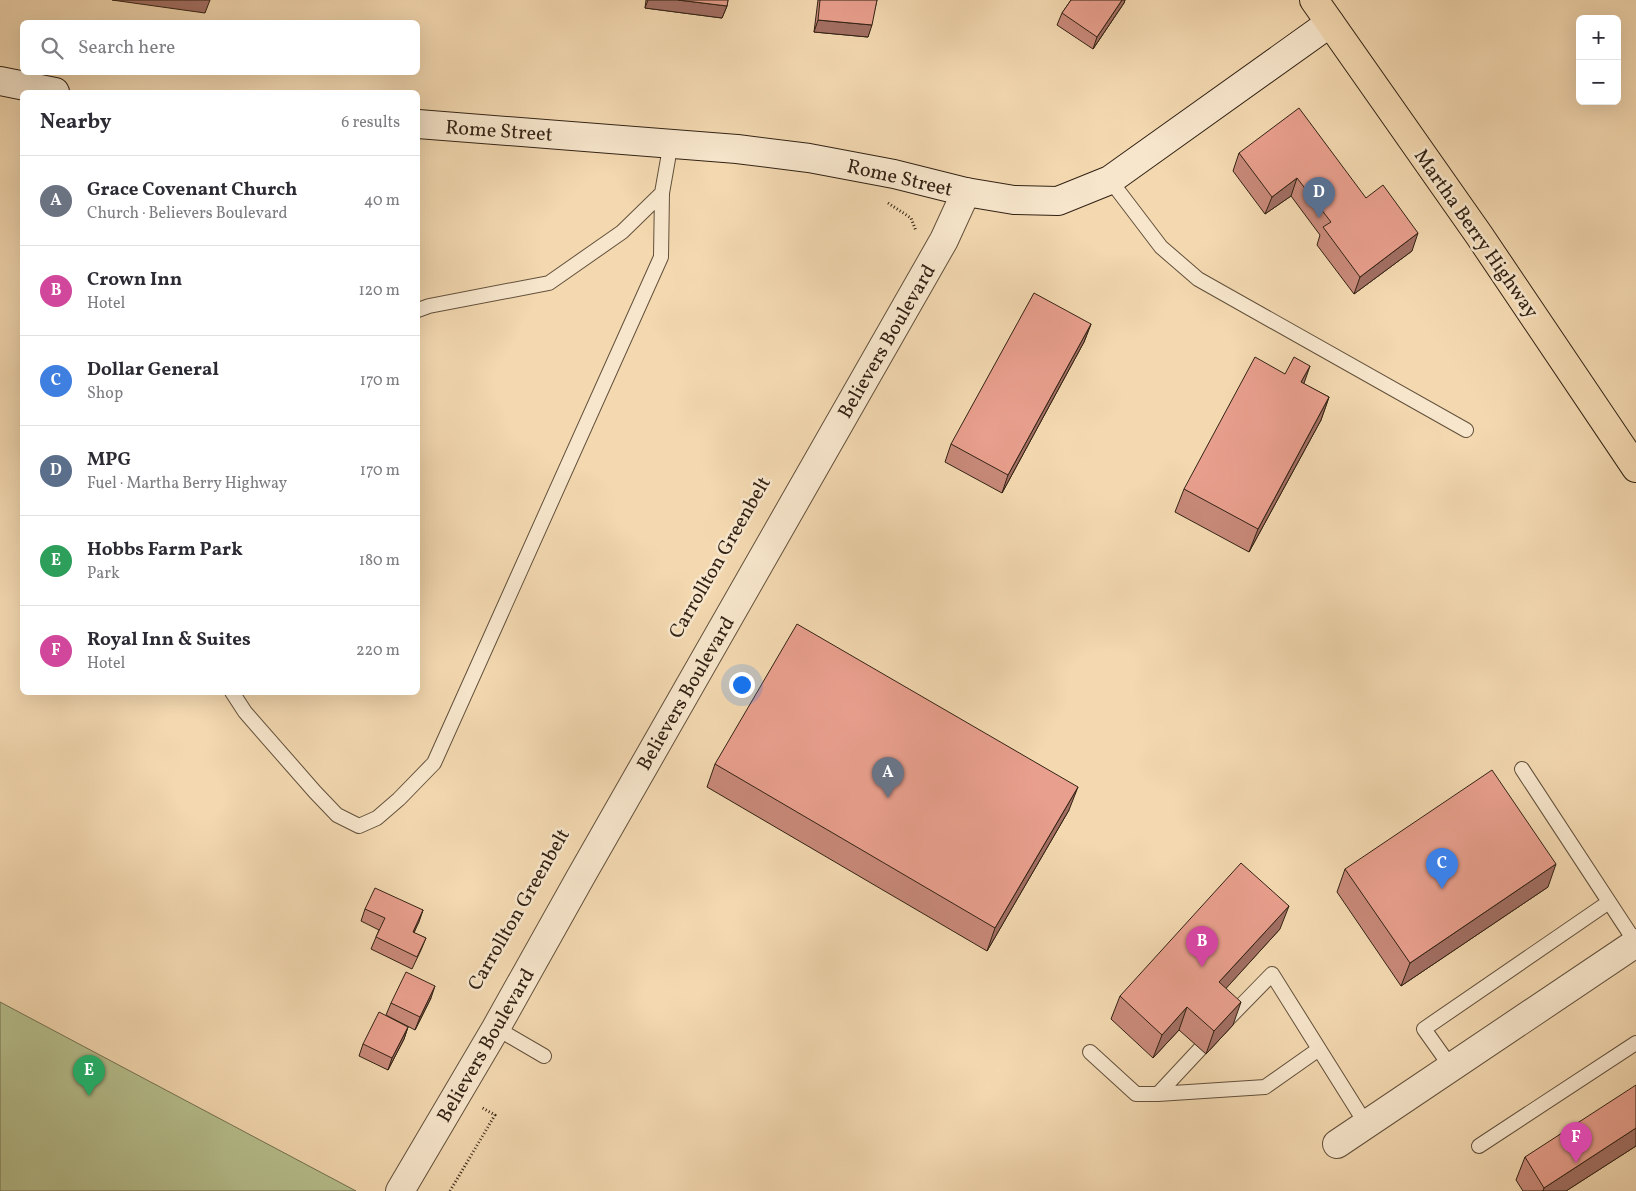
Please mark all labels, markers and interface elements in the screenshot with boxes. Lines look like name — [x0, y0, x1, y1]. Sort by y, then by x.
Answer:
map controls — [1576, 15, 1621, 105]
button: + — [1576, 15, 1621, 60]
search box — [20, 20, 420, 75]
icon: search — [38, 34, 66, 62]
text: Search here — [78, 35, 175, 61]
button: − — [1576, 60, 1621, 105]
text: Nearby — [40, 108, 111, 137]
text: 6 results — [341, 112, 400, 134]
street label: Rome Street — [444, 114, 553, 150]
street label: Martha Berry Highway — [1406, 144, 1545, 325]
street label: Rome Street — [844, 153, 955, 205]
text: Grace Covenant Church — [87, 177, 297, 203]
pin: D — [1303, 177, 1335, 218]
text: A — [50, 190, 62, 212]
text: 40 m — [364, 190, 400, 212]
text: Church · Believers Boulevard — [87, 203, 288, 225]
street label: Believers Boulevard — [832, 260, 943, 424]
text: Crown Inn — [87, 267, 182, 293]
text: B — [51, 280, 61, 302]
text: 120 m — [358, 280, 400, 302]
text: Hotel — [87, 293, 125, 315]
text: Dollar General — [87, 357, 219, 383]
text: C — [51, 370, 61, 392]
text: 170 m — [360, 370, 400, 392]
text: Shop — [87, 383, 123, 405]
text: MPG — [87, 447, 131, 473]
text: D — [50, 460, 62, 482]
text: 170 m — [360, 460, 400, 482]
street label: Carrollton Greenbelt — [663, 472, 779, 644]
text: Fuel · Martha Berry Highway — [87, 473, 287, 495]
text: Hobbs Farm Park — [87, 537, 243, 563]
text: E — [51, 550, 61, 572]
text: 180 m — [359, 550, 400, 572]
text: Park — [87, 563, 120, 585]
street label: Believers Boulevard — [631, 612, 742, 776]
text: Royal Inn & Suites — [87, 627, 251, 653]
text: F — [51, 640, 61, 662]
text: 220 m — [356, 640, 400, 662]
text: Hotel — [87, 653, 125, 675]
your location — [729, 672, 755, 698]
pin: A — [872, 757, 904, 798]
street label: Carrollton Greenbelt — [462, 824, 578, 996]
pin: C — [1426, 848, 1458, 889]
pin: B — [1186, 926, 1218, 967]
street label: Believers Boulevard — [431, 964, 542, 1128]
pin: E — [73, 1055, 105, 1096]
pin: F — [1560, 1122, 1592, 1163]

